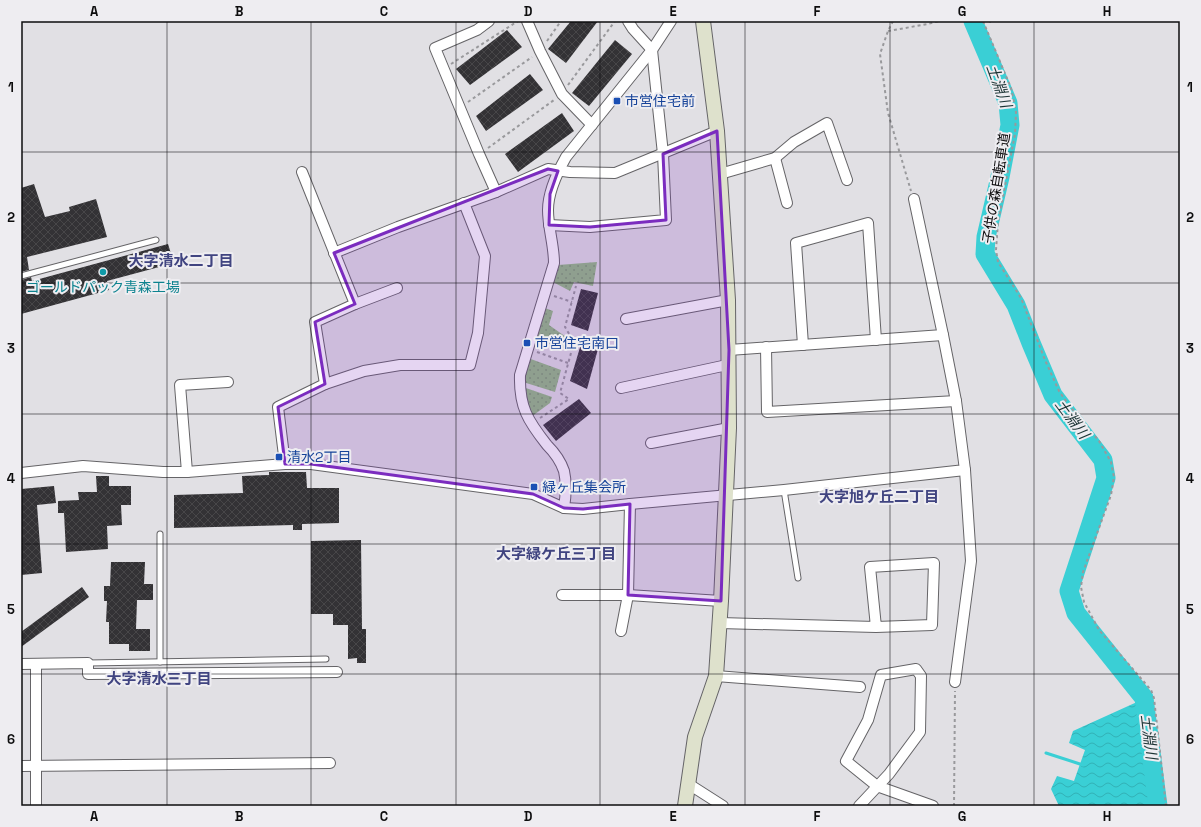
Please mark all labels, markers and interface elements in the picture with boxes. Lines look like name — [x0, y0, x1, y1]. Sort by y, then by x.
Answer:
text: A — [90, 3, 99, 20]
text: B — [235, 3, 244, 20]
text: C — [380, 3, 388, 20]
text: D — [524, 3, 533, 20]
text: E — [669, 3, 677, 20]
text: F — [814, 3, 821, 20]
text: G — [958, 3, 966, 20]
text: H — [1103, 3, 1111, 20]
water label: 土淵川 — [983, 61, 1017, 112]
text: 1 — [8, 79, 14, 96]
text: 1 — [1187, 79, 1193, 96]
place label: 市営住宅前 — [625, 92, 695, 110]
marker: 市営住宅前 — [612, 96, 622, 106]
street label: 子供の森自転車道 — [978, 131, 1014, 245]
text: 2 — [7, 209, 15, 226]
text: 2 — [1186, 209, 1194, 226]
district label: 大字清水二丁目 — [128, 251, 234, 270]
marker: ゴールドパック青森工場 — [98, 267, 108, 277]
place label: ゴールドパック青森工場 — [26, 278, 180, 296]
place label: 市営住宅南口 — [535, 334, 619, 352]
marker: 市営住宅南口 — [522, 338, 532, 348]
text: 3 — [7, 340, 15, 357]
text: 3 — [1186, 340, 1194, 357]
water label: 土淵川 — [1051, 395, 1095, 444]
place label: 清水2丁目 — [287, 448, 351, 466]
marker: 清水2丁目 — [274, 452, 284, 462]
text: 4 — [7, 470, 15, 487]
text: 4 — [1186, 470, 1194, 487]
place label: 緑ヶ丘集会所 — [542, 478, 626, 496]
marker: 緑ヶ丘集会所 — [529, 482, 539, 492]
district label: 大字旭ケ丘二丁目 — [819, 487, 939, 506]
district label: 大字緑ケ丘三丁目 — [496, 544, 616, 563]
text: 5 — [7, 601, 15, 618]
text: 5 — [1186, 601, 1194, 618]
district label: 大字清水三丁目 — [106, 669, 212, 688]
water label: 土淵川 — [1137, 713, 1162, 762]
text: 6 — [7, 731, 15, 748]
text: 6 — [1186, 731, 1194, 748]
text: A — [90, 808, 99, 825]
text: B — [235, 808, 244, 825]
text: C — [380, 808, 388, 825]
text: D — [524, 808, 533, 825]
text: E — [669, 808, 677, 825]
text: F — [814, 808, 821, 825]
text: G — [958, 808, 966, 825]
text: H — [1103, 808, 1111, 825]

